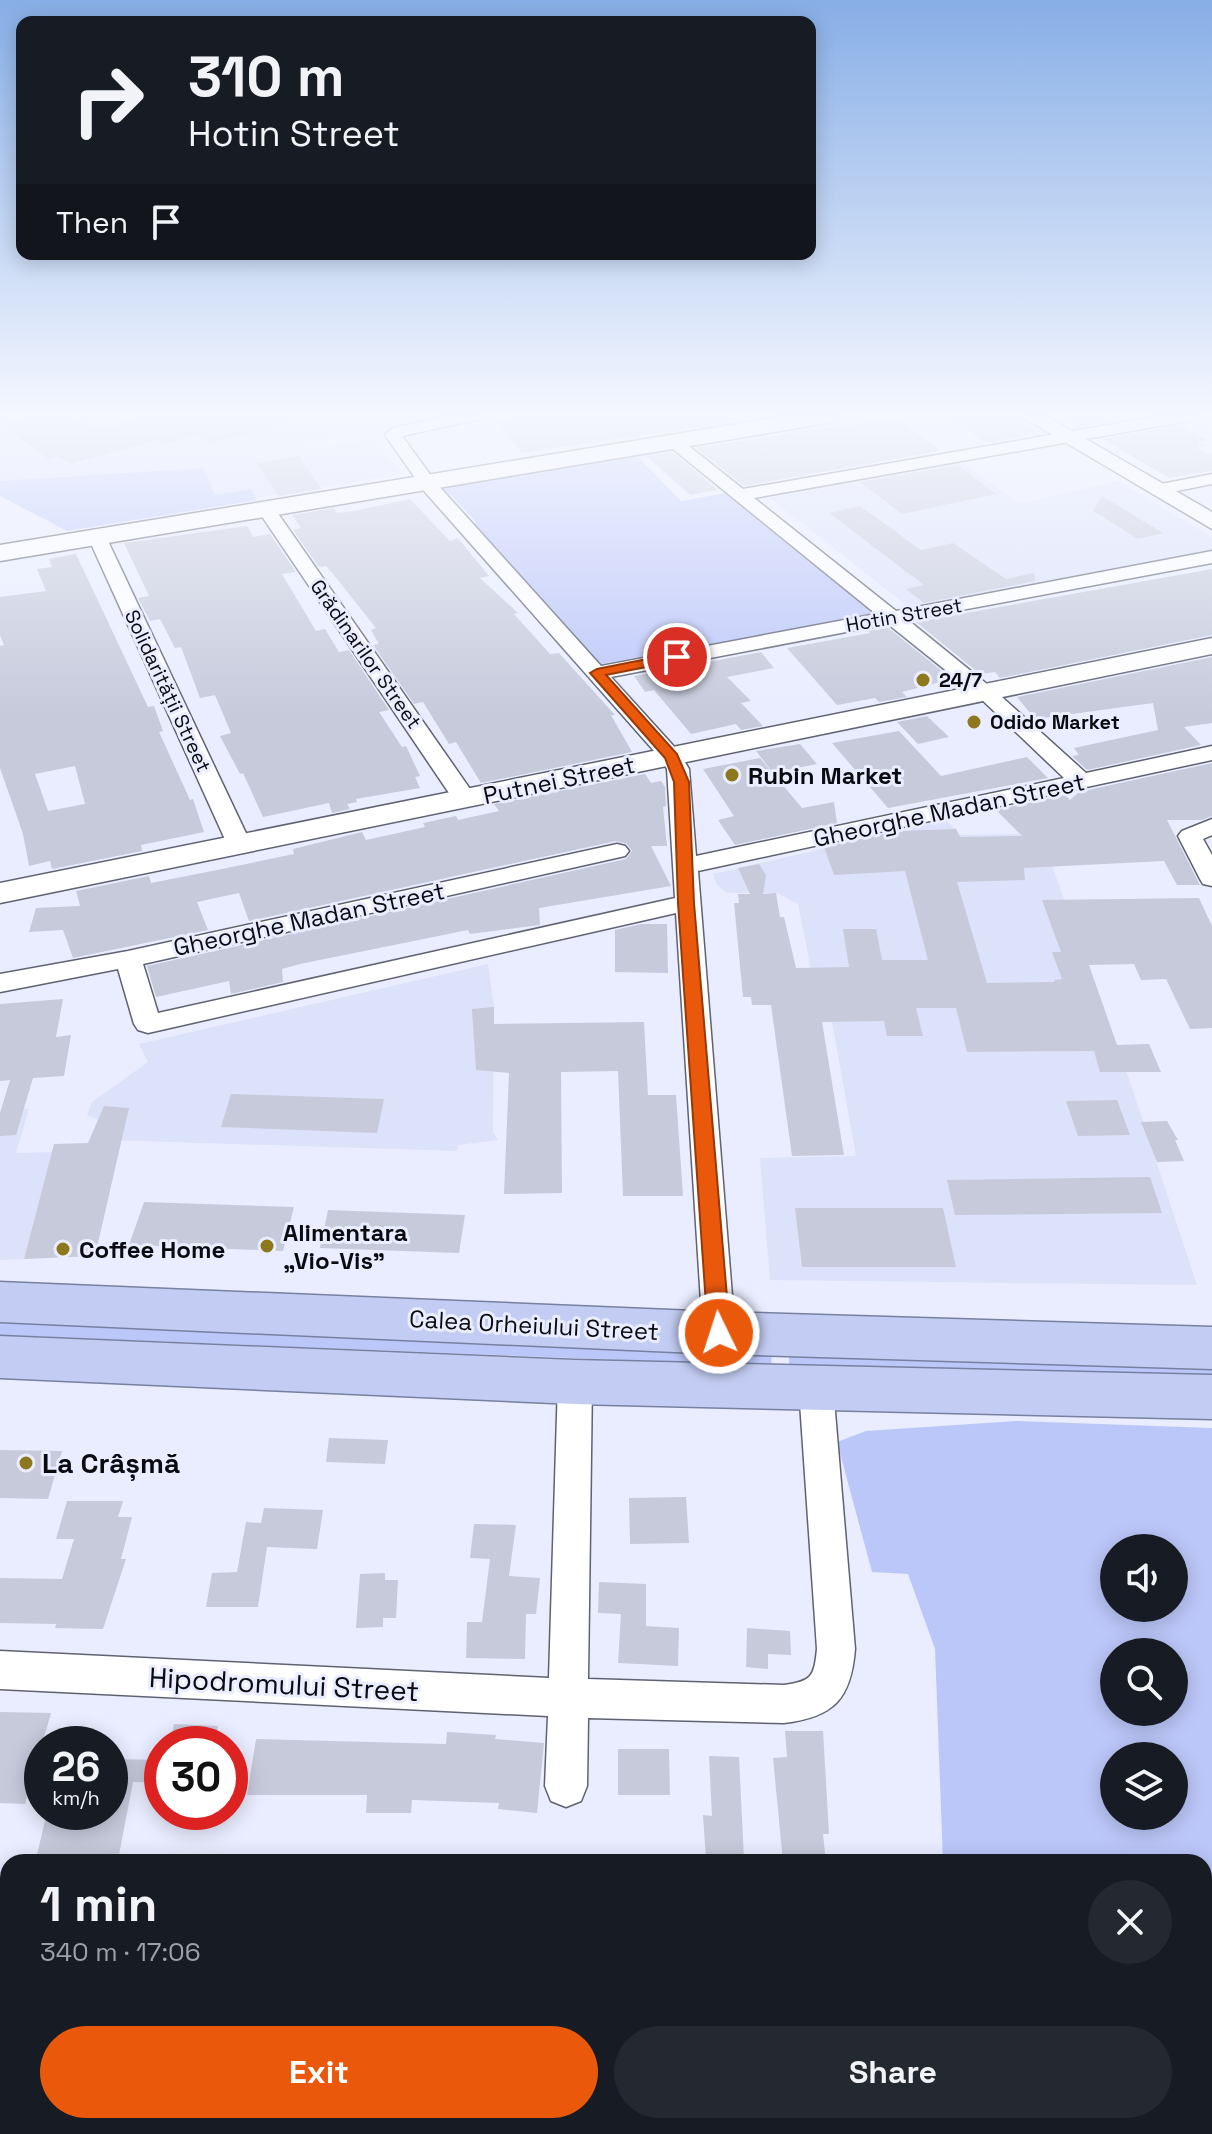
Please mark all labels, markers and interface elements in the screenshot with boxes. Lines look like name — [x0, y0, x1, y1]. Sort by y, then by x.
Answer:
text: 310 m — [188, 41, 345, 112]
icon: right — [56, 48, 160, 152]
text: Hotin Street — [188, 111, 400, 157]
icon: arrive — [144, 200, 188, 244]
text: Then — [56, 203, 128, 242]
street label: Grădinarilor Street — [305, 574, 427, 734]
street label: Hotin Street — [844, 592, 964, 638]
street label: Solidarității Street — [119, 606, 217, 776]
pin — [643, 623, 711, 691]
icon: arrive — [655, 635, 699, 679]
place label: 24/7 — [939, 667, 982, 693]
marker: 24/7 — [914, 671, 932, 689]
place label: Odido Market — [990, 709, 1120, 735]
marker: Odido Market — [965, 713, 983, 731]
street label: Putnei Street — [480, 749, 638, 811]
place label: Rubin Market — [748, 760, 902, 791]
marker: Rubin Market — [723, 766, 741, 784]
street label: Gheorghe Madan Street — [811, 766, 1087, 854]
street label: Gheorghe Madan Street — [171, 875, 447, 963]
place label: Alimentara „Vio-Vis” — [283, 1217, 408, 1276]
place label: Coffee Home — [79, 1234, 225, 1265]
marker: Alimentara „Vio-Vis” — [258, 1237, 276, 1255]
marker: Coffee Home — [54, 1240, 72, 1258]
position arrow — [677, 1291, 761, 1375]
street label: Calea Orheiului Street — [408, 1303, 660, 1347]
place label: La Crâșmă — [42, 1445, 180, 1481]
marker: La Crâșmă — [17, 1454, 35, 1472]
map controls — [1100, 1534, 1188, 1830]
button: sound — [1100, 1534, 1188, 1622]
button: search — [1100, 1638, 1188, 1726]
street label: Hipodromului Street — [148, 1659, 420, 1709]
speed limit sign: 30 — [144, 1726, 248, 1830]
text: 26 — [52, 1742, 100, 1793]
button: layers — [1100, 1742, 1188, 1830]
text: km/h — [52, 1785, 100, 1811]
text: 1 min — [40, 1874, 157, 1935]
button: close — [1088, 1880, 1172, 1964]
text: 340 m · 17:06 — [40, 1935, 201, 1969]
button: Exit — [40, 2026, 598, 2118]
button: Share — [614, 2026, 1172, 2118]

